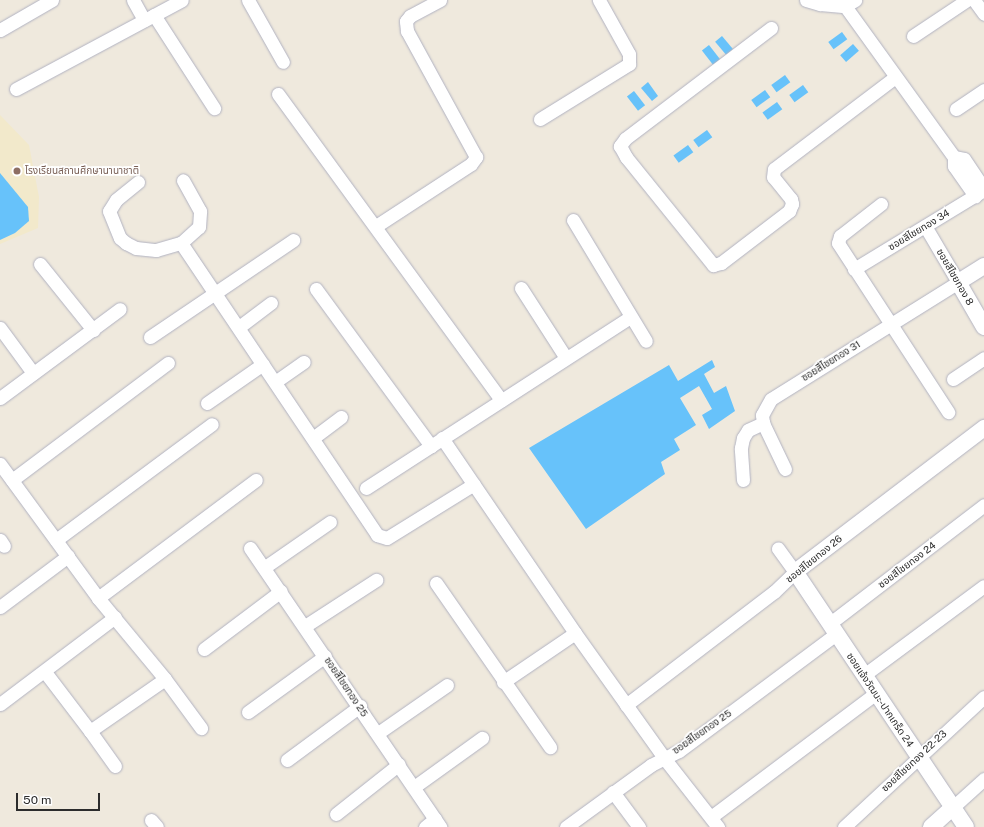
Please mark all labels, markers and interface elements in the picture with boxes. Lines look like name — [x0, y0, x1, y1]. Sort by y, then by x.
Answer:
place label: โรงเรียนสถานศึกษานานาชาติ — [25, 165, 139, 177]
marker: โรงเรียนสถานศึกษานานาชาติ — [12, 166, 22, 176]
street label: ซอยสีไชยทอง 34 — [886, 207, 952, 253]
street label: ซอยสีไชยทอง 8 — [934, 247, 976, 307]
street label: ซอยสีไชยทอง 31 — [799, 338, 863, 384]
street label: ซอยสีไชยทอง 26 — [783, 533, 845, 585]
street label: ซอยสีไชยทอง 24 — [876, 539, 938, 591]
street label: ซอยแจ้งวัฒนะ-ปากเกร็ด 24 — [844, 650, 916, 750]
street label: ซอยสีไชยทอง 25 — [322, 655, 370, 719]
street label: ซอยสีไชยทอง 25 — [670, 707, 734, 757]
street label: ซอยสีไชยทอง 22-23 — [879, 728, 949, 794]
scale bar — [18, 785, 102, 811]
text: 50 m — [23, 793, 51, 807]

